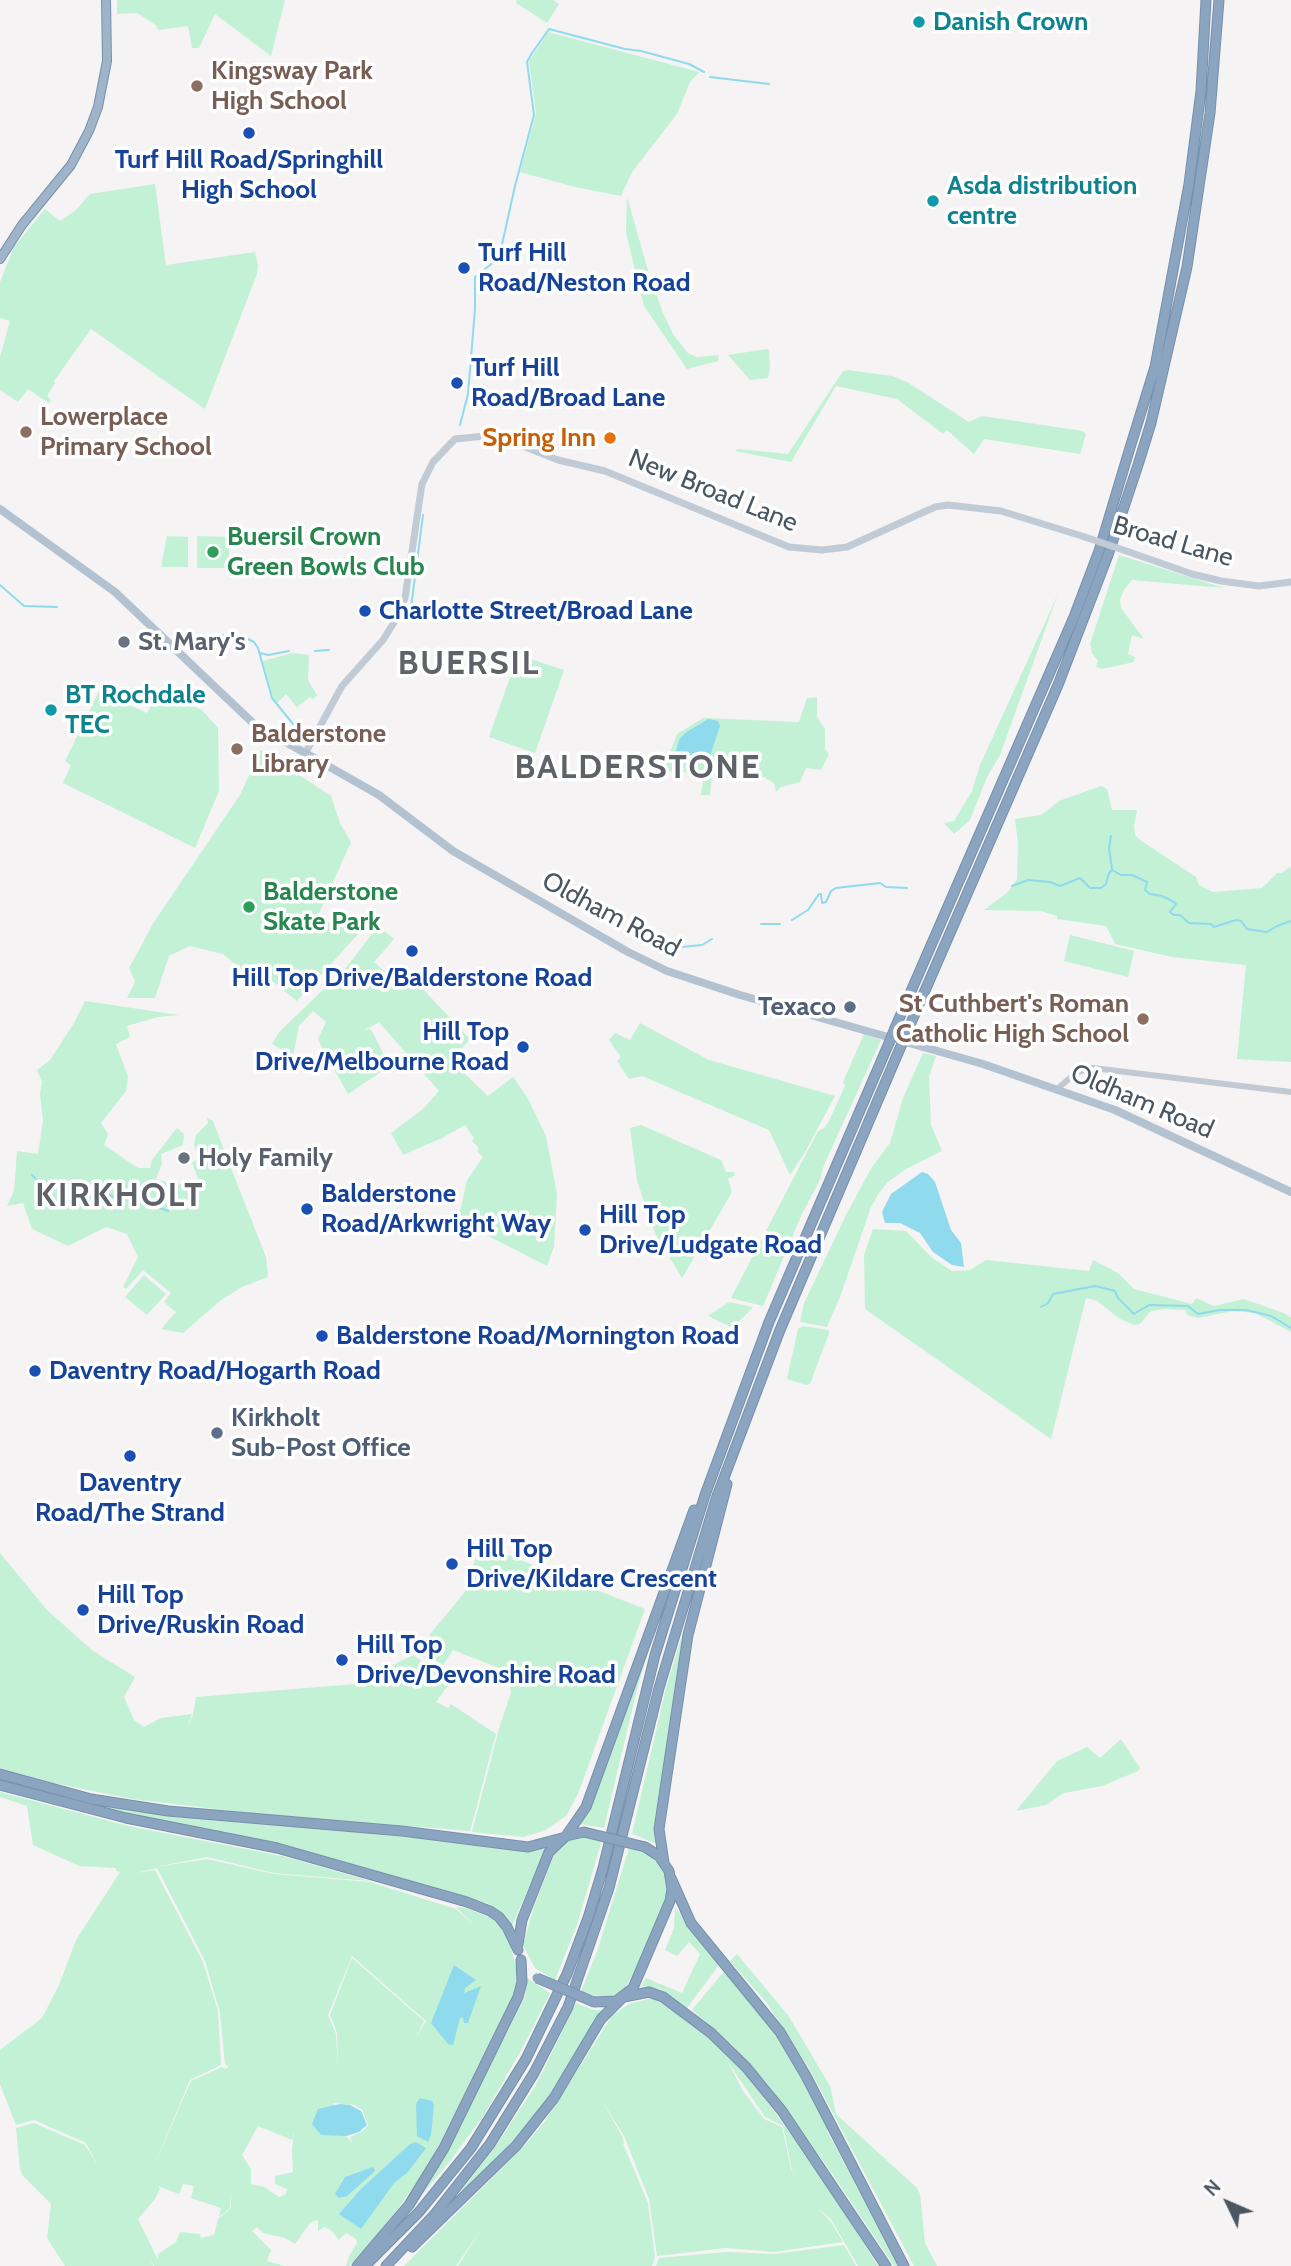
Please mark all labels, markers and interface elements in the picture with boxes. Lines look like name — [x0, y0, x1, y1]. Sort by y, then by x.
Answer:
place label: Danish Crown — [933, 6, 1088, 38]
marker: Danish Crown — [911, 14, 927, 30]
place label: Kingsway Park High School — [211, 55, 373, 116]
marker: Kingsway Park High School — [189, 78, 205, 94]
marker: Turf Hill Road/Springhill High School — [241, 125, 257, 141]
place label: Turf Hill Road/Springhill High School — [115, 144, 383, 206]
place label: Asda distribution centre — [947, 170, 1137, 232]
marker: Asda distribution centre — [925, 193, 941, 209]
place label: Turf Hill Road/Neston Road — [478, 237, 690, 298]
marker: Turf Hill Road/Neston Road — [456, 260, 472, 276]
place label: Turf Hill Road/Broad Lane — [471, 352, 665, 414]
marker: Turf Hill Road/Broad Lane — [449, 375, 465, 391]
place label: Lowerplace Primary School — [40, 401, 212, 462]
place label: Spring Inn — [482, 422, 596, 454]
marker: Lowerplace Primary School — [18, 424, 34, 440]
marker: Spring Inn — [602, 430, 618, 446]
street label: New Broad Lane — [624, 443, 802, 539]
street label: Broad Lane — [1109, 510, 1237, 574]
place label: Buersil Crown Green Bowls Club — [227, 521, 425, 582]
marker: Buersil Crown Green Bowls Club — [205, 544, 221, 560]
place label: Charlotte Street/Broad Lane — [379, 595, 693, 627]
marker: Charlotte Street/Broad Lane — [357, 603, 373, 619]
place label: St. Mary's — [138, 626, 246, 658]
marker: St. Mary's — [116, 634, 132, 650]
district label: BUERSIL — [399, 644, 539, 684]
place label: BT Rochdale TEC — [65, 679, 206, 740]
marker: BT Rochdale TEC — [43, 702, 59, 718]
place label: Balderstone Library — [251, 718, 386, 780]
marker: Balderstone Library — [229, 741, 245, 757]
district label: BALDERSTONE — [516, 748, 760, 788]
street label: Oldham Road — [537, 866, 685, 964]
place label: Balderstone Skate Park — [263, 876, 398, 938]
marker: Balderstone Skate Park — [241, 899, 257, 915]
marker: Hill Top Drive/Balderstone Road — [404, 943, 420, 959]
place label: Hill Top Drive/Balderstone Road — [232, 962, 592, 994]
place label: St Cuthbert's Roman Catholic High School — [896, 988, 1129, 1050]
place label: Texaco — [758, 991, 836, 1023]
marker: Texaco — [842, 999, 858, 1015]
marker: St Cuthbert's Roman Catholic High School — [1135, 1011, 1151, 1027]
place label: Hill Top Drive/Melbourne Road — [255, 1016, 509, 1078]
marker: Hill Top Drive/Melbourne Road — [515, 1039, 531, 1055]
street label: Oldham Road — [1066, 1058, 1218, 1146]
place label: Holy Family — [198, 1142, 333, 1174]
marker: Holy Family — [176, 1150, 192, 1166]
district label: KIRKHOLT — [36, 1176, 204, 1216]
place label: Balderstone Road/Arkwright Way — [321, 1178, 551, 1240]
place label: Hill Top Drive/Ludgate Road — [599, 1199, 822, 1260]
marker: Balderstone Road/Arkwright Way — [299, 1201, 315, 1217]
marker: Hill Top Drive/Ludgate Road — [577, 1222, 593, 1238]
place label: Balderstone Road/Mornington Road — [336, 1320, 739, 1352]
marker: Balderstone Road/Mornington Road — [314, 1328, 330, 1344]
place label: Daventry Road/Hogarth Road — [49, 1355, 381, 1387]
marker: Daventry Road/Hogarth Road — [27, 1363, 43, 1379]
place label: Kirkholt Sub-Post Office — [231, 1402, 411, 1464]
marker: Kirkholt Sub-Post Office — [209, 1425, 225, 1441]
marker: Daventry Road/The Strand — [122, 1448, 138, 1464]
place label: Daventry Road/The Strand — [35, 1467, 225, 1528]
place label: Hill Top Drive/Kildare Crescent — [466, 1533, 717, 1594]
marker: Hill Top Drive/Kildare Crescent — [444, 1556, 460, 1572]
place label: Hill Top Drive/Ruskin Road — [97, 1579, 304, 1640]
marker: Hill Top Drive/Ruskin Road — [75, 1602, 91, 1618]
place label: Hill Top Drive/Devonshire Road — [356, 1629, 616, 1690]
marker: Hill Top Drive/Devonshire Road — [334, 1652, 350, 1668]
north arrow — [1193, 2168, 1263, 2238]
text: N — [1200, 2175, 1225, 2201]

